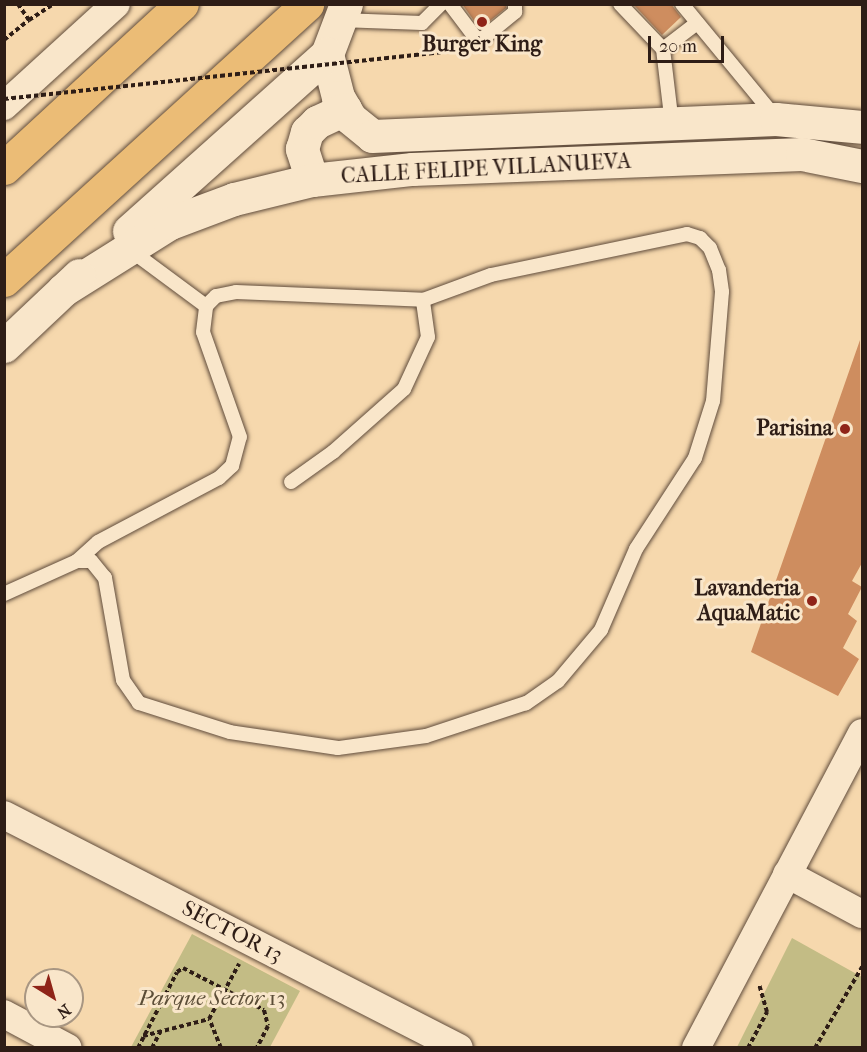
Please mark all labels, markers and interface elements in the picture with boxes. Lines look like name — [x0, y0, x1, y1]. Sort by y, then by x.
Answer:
marker: Burger King — [475, 15, 489, 29]
scale bar — [651, 24, 728, 62]
place label: Burger King — [422, 32, 542, 58]
text: 20 m — [659, 36, 697, 57]
street label: CALLE FELIPE VILLANUEVA — [340, 148, 632, 190]
place label: Parisina — [756, 416, 833, 442]
marker: Parisina — [838, 422, 852, 436]
place label: Lavanderia AquaMatic — [694, 575, 800, 626]
marker: Lavanderia AquaMatic — [805, 594, 819, 608]
street label: SECTOR 13 — [177, 895, 287, 969]
north arrow — [24, 968, 84, 1028]
park label: Parque Sector 13 — [138, 986, 286, 1012]
text: N — [53, 1000, 75, 1022]

